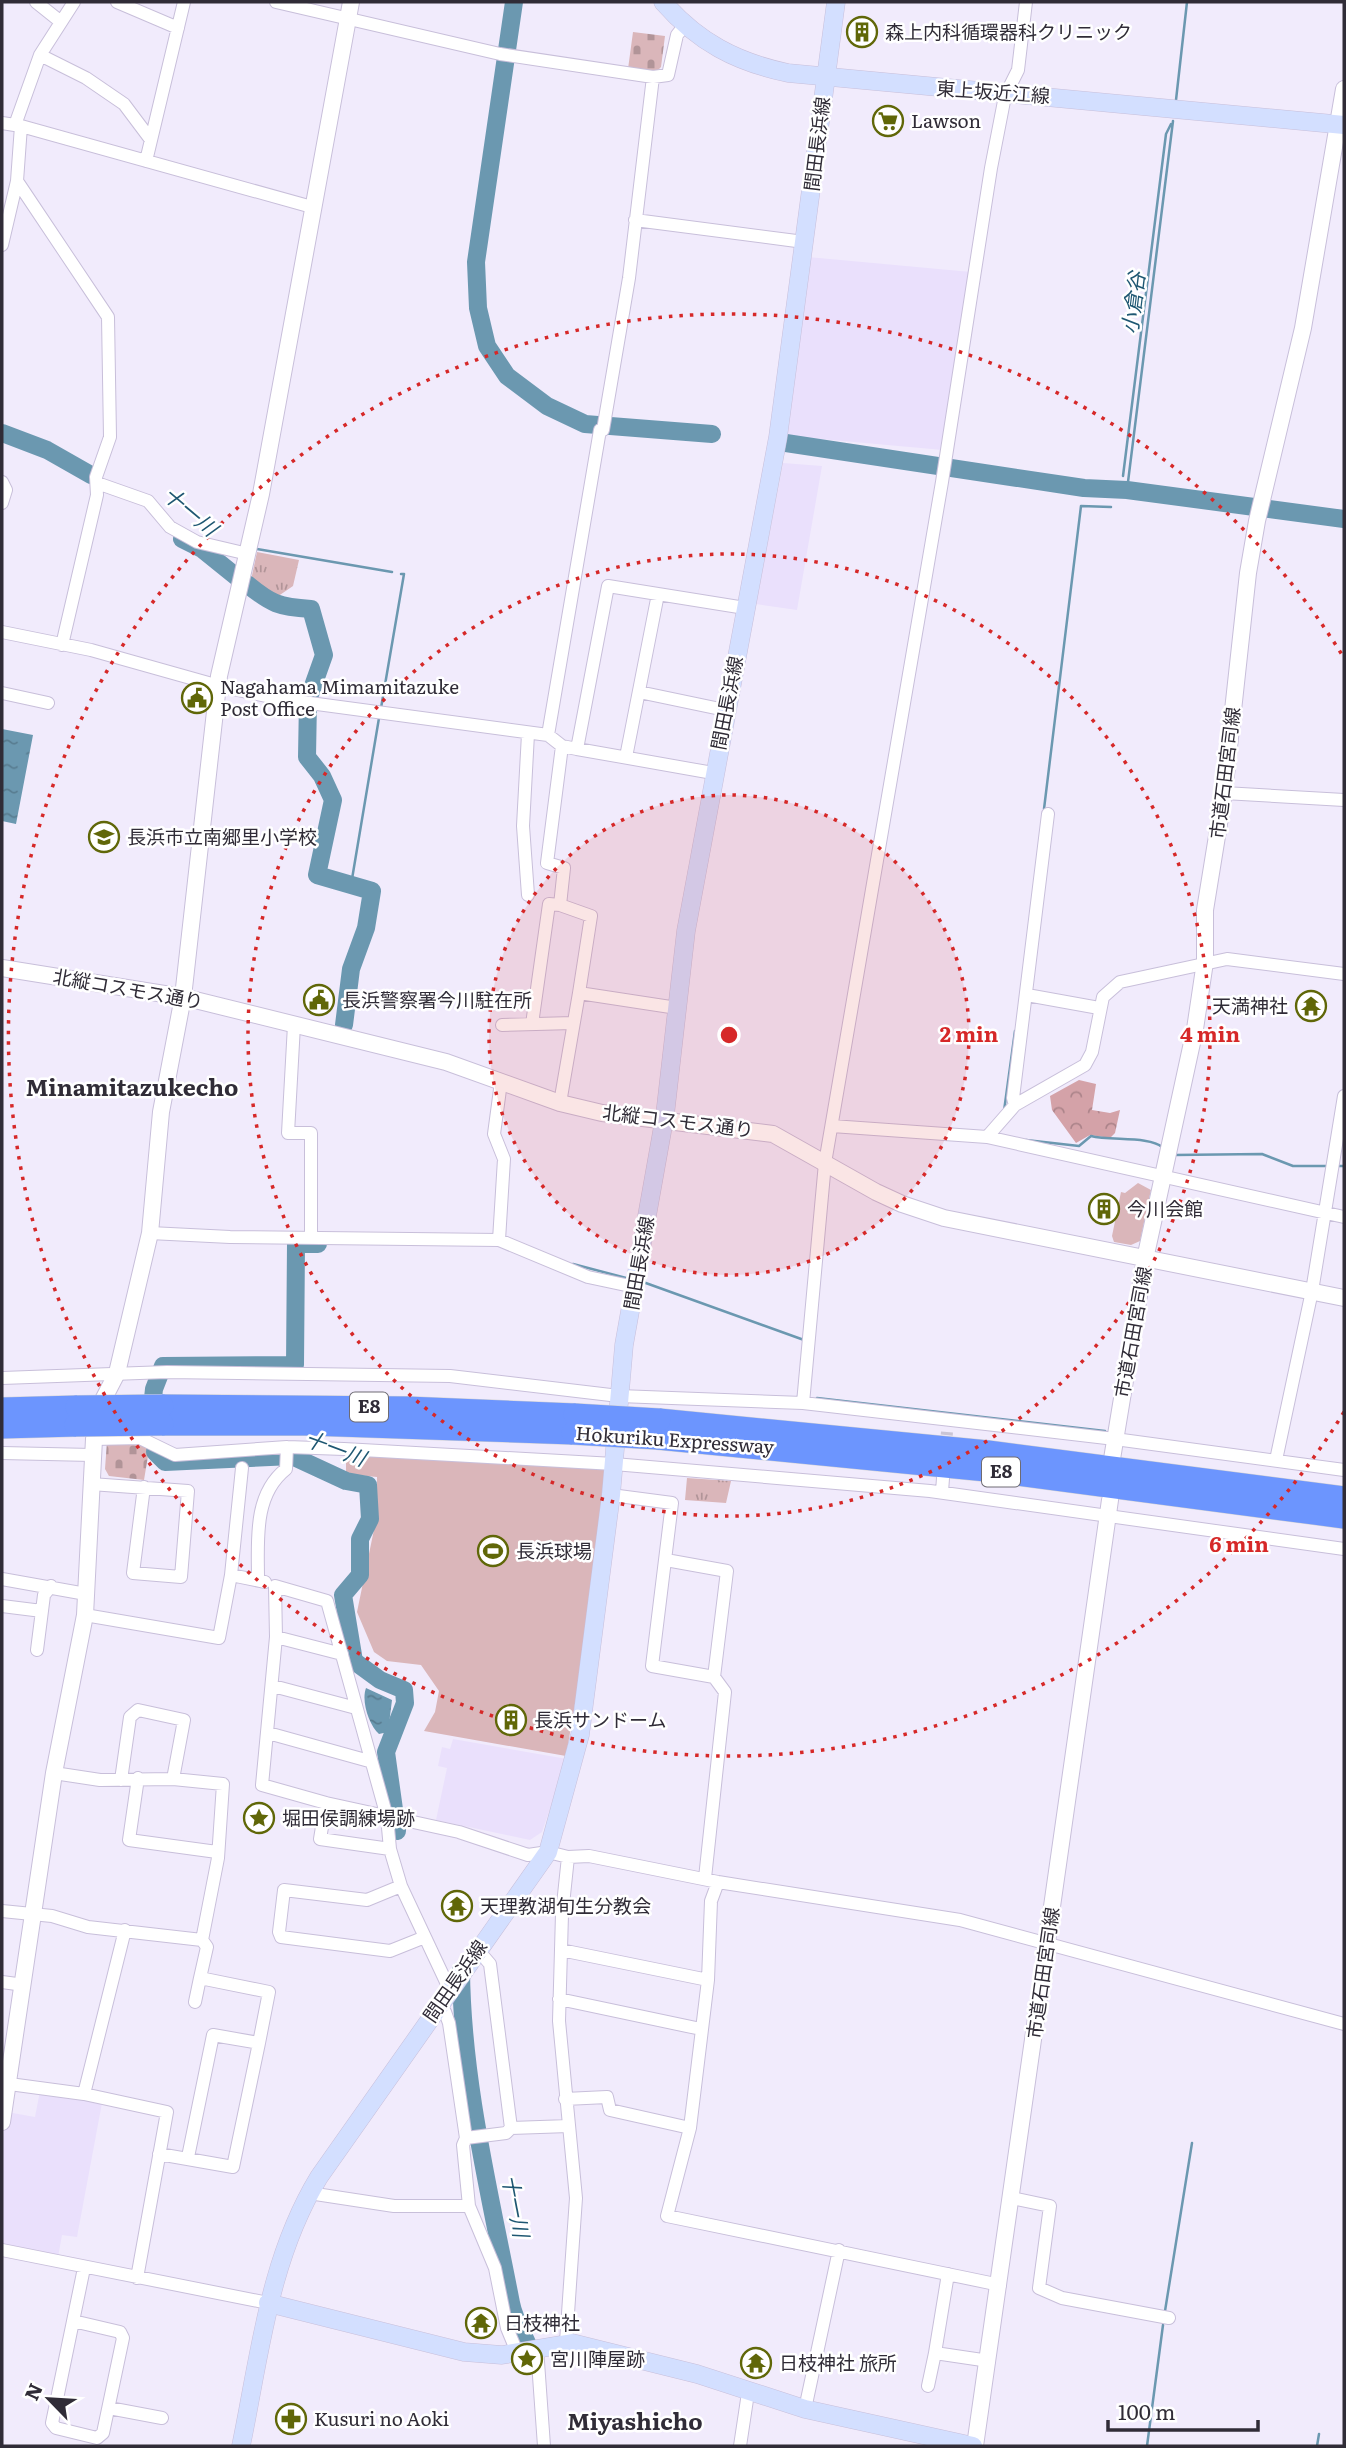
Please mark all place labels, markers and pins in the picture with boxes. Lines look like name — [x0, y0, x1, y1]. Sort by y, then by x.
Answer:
building icon: 森上内科循環器科クリニック — [845, 15, 879, 49]
place label: 森上内科循環器科クリニック — [885, 17, 1132, 45]
supermarket icon: Lawson — [871, 104, 905, 138]
place label: Lawson — [911, 106, 981, 134]
place label: Nagahama Mimamitazuke Post Office — [220, 672, 459, 722]
public building icon: Nagahama Mimamitazuke Post Office — [180, 681, 214, 715]
school or university icon: 長浜市立南郷里小学校 — [87, 820, 121, 854]
place label: 長浜市立南郷里小学校 — [127, 822, 317, 850]
public building icon: 長浜警察署今川駐在所 — [302, 983, 336, 1017]
place label: 長浜警察署今川駐在所 — [342, 985, 532, 1013]
temple icon: 天満神社 — [1294, 989, 1328, 1023]
place label: 天満神社 — [1212, 991, 1288, 1019]
centre of rings — [717, 1023, 741, 1047]
building icon: 今川会館 — [1087, 1192, 1121, 1226]
place label: 今川会館 — [1127, 1194, 1203, 1222]
sports icon: 長浜球場 — [476, 1534, 510, 1568]
place label: 長浜球場 — [516, 1536, 592, 1564]
building icon: 長浜サンドーム — [494, 1703, 528, 1737]
place label: 長浜サンドーム — [534, 1705, 666, 1733]
place icon: 堀田侯調練場跡 — [242, 1801, 276, 1835]
place label: 堀田侯調練場跡 — [282, 1803, 415, 1831]
temple icon: 天理教湖旬生分教会 — [440, 1889, 474, 1923]
place label: 天理教湖旬生分教会 — [480, 1891, 651, 1919]
temple icon: 日枝神社 — [464, 2306, 498, 2340]
place label: 日枝神社 — [504, 2308, 580, 2336]
place icon: 宮川陣屋跡 — [510, 2342, 544, 2376]
place label: 宮川陣屋跡 — [550, 2344, 645, 2372]
temple icon: 日枝神社 旅所 — [739, 2346, 773, 2380]
place label: 日枝神社 旅所 — [779, 2348, 897, 2376]
pharmacy icon: Kusuri no Aoki — [274, 2402, 308, 2436]
place label: Kusuri no Aoki — [314, 2404, 449, 2432]

